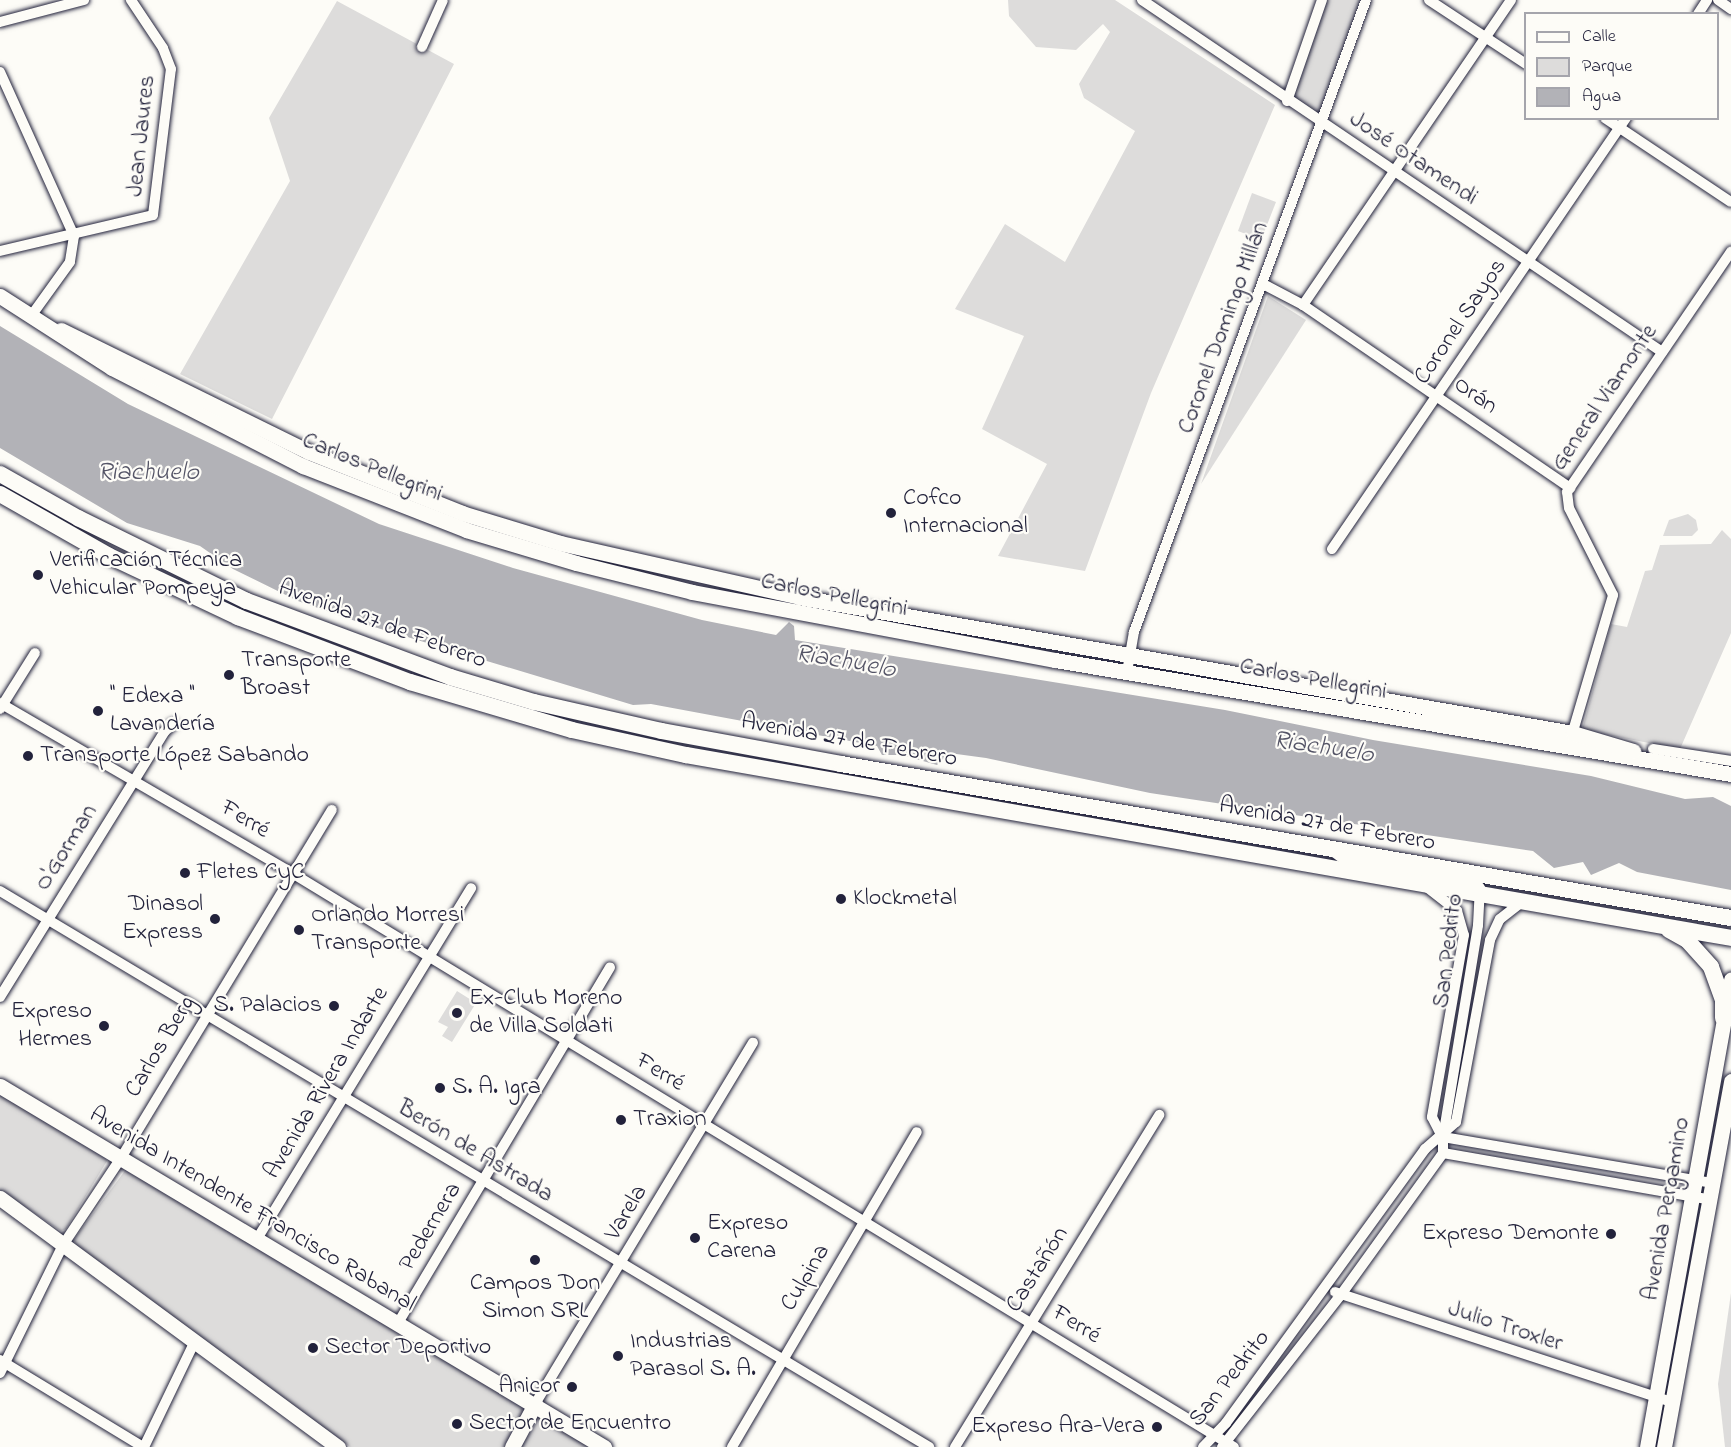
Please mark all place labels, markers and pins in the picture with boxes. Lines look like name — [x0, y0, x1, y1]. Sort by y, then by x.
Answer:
place label: Cofco Internacional — [903, 485, 1028, 541]
marker: Cofco Internacional — [884, 506, 898, 520]
place label: Verificación Técnica Vehicular Pompeya — [50, 547, 242, 603]
marker: Verificación Técnica Vehicular Pompeya — [31, 568, 45, 582]
place label: Transporte Broast — [241, 647, 351, 703]
marker: Transporte Broast — [222, 668, 236, 682]
place label: '' Edexa '' Lavandería — [110, 683, 215, 739]
marker: '' Edexa '' Lavandería — [91, 704, 105, 718]
place label: Transporte López Sabando — [40, 742, 309, 770]
marker: Transporte López Sabando — [21, 749, 35, 763]
place label: Fletes CyC — [197, 859, 304, 887]
marker: Fletes CyC — [178, 866, 192, 880]
place label: Klockmetal — [853, 885, 957, 913]
place label: Dinasol Express — [122, 891, 203, 947]
marker: Klockmetal — [834, 892, 848, 906]
place label: Orlando Morresi Transporte — [311, 902, 464, 958]
marker: Dinasol Express — [208, 912, 222, 926]
marker: Orlando Morresi Transporte — [292, 923, 306, 937]
place label: Ex-Club Moreno de Villa Soldati — [469, 985, 622, 1041]
place label: S. Palacios — [214, 992, 322, 1020]
place label: Expreso Hermes — [11, 998, 92, 1054]
marker: S. Palacios — [327, 999, 341, 1013]
marker: Ex-Club Moreno de Villa Soldati — [450, 1006, 464, 1020]
marker: Expreso Hermes — [97, 1019, 111, 1033]
place label: S. A. Igra — [452, 1074, 541, 1102]
marker: S. A. Igra — [433, 1081, 447, 1095]
place label: Traxion — [633, 1106, 707, 1134]
marker: Traxion — [614, 1113, 628, 1127]
place label: Expreso Carena — [707, 1210, 788, 1266]
place label: Expreso Demonte — [1422, 1220, 1599, 1248]
marker: Expreso Demonte — [1604, 1227, 1618, 1241]
marker: Expreso Carena — [688, 1231, 702, 1245]
marker: Campos Don Simon SRL — [528, 1253, 542, 1267]
place label: Campos Don Simon SRL — [470, 1270, 600, 1326]
place label: Industrias Parasol S. A. — [630, 1328, 756, 1384]
place label: Sector Deportivo — [325, 1334, 491, 1362]
marker: Sector Deportivo — [306, 1341, 320, 1355]
marker: Industrias Parasol S. A. — [611, 1349, 625, 1363]
place label: Anicor — [498, 1373, 560, 1401]
marker: Anicor — [565, 1380, 579, 1394]
place label: Sector de Encuentro — [469, 1410, 671, 1438]
place label: Expreso Ara-Vera — [971, 1413, 1145, 1441]
marker: Sector de Encuentro — [450, 1417, 464, 1431]
marker: Expreso Ara-Vera — [1150, 1420, 1164, 1434]

